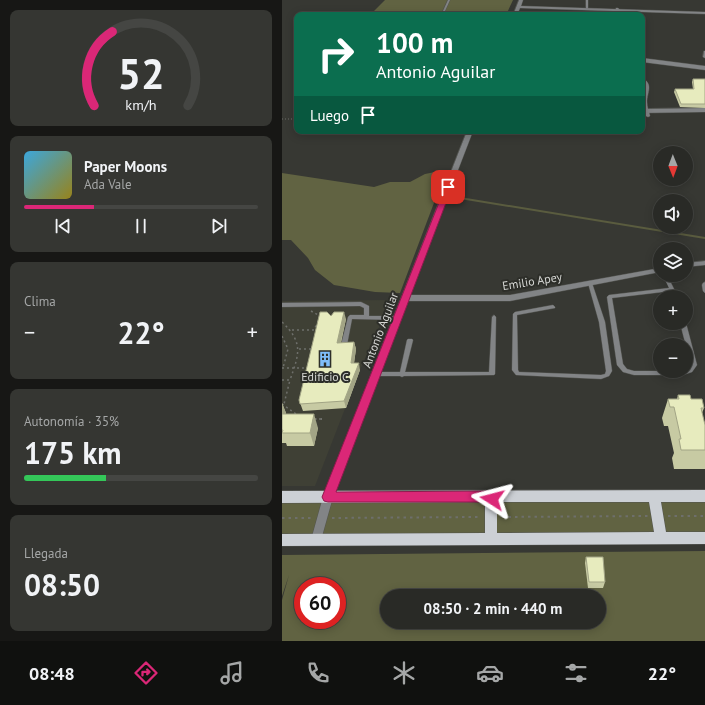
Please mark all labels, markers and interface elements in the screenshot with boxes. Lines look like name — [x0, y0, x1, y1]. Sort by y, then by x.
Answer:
text: 100 m — [376, 24, 453, 61]
icon: right — [310, 28, 362, 80]
text: 52 — [117, 47, 165, 100]
text: Antonio Aguilar — [376, 60, 495, 83]
text: km/h — [125, 95, 157, 114]
icon: arrive — [357, 104, 379, 126]
text: Luego — [310, 106, 349, 125]
north arrow — [653, 146, 693, 186]
map controls — [653, 146, 693, 378]
text: Paper Moons — [84, 157, 167, 176]
pin — [431, 170, 465, 204]
text: Ada Vale — [84, 176, 132, 193]
icon: arrive — [437, 176, 459, 198]
button: sound — [653, 194, 693, 234]
icon: previous — [52, 215, 74, 237]
icon: pause — [130, 215, 152, 237]
icon: next — [208, 215, 230, 237]
button: layers — [653, 242, 693, 282]
street label: Emilio Apey — [501, 269, 563, 293]
street label: Antonio Aguilar — [359, 290, 401, 370]
button: + — [653, 290, 693, 330]
text: Clima — [24, 293, 56, 310]
text: 22° — [117, 313, 165, 352]
text: − — [24, 318, 35, 346]
text: + — [247, 318, 258, 346]
button: − — [653, 338, 693, 378]
building icon: Edificio C — [316, 350, 334, 368]
place label: Edificio C — [301, 369, 349, 384]
text: Autonomía · 35% — [24, 413, 119, 430]
text: 175 km — [24, 433, 122, 472]
position arrow — [471, 478, 513, 520]
text: Llegada — [24, 545, 68, 562]
text: 08:50 — [24, 565, 100, 604]
speed limit sign: 60 — [294, 577, 346, 629]
text: 08:50 · 2 min · 440 m — [424, 599, 562, 618]
icon: directions — [132, 659, 160, 687]
icon: music — [218, 659, 246, 687]
icon: phone — [304, 659, 332, 687]
icon: climate — [390, 659, 418, 687]
icon: car — [476, 659, 504, 687]
icon: filters — [562, 659, 590, 687]
text: 08:48 — [29, 662, 75, 685]
text: 22° — [648, 662, 676, 685]

